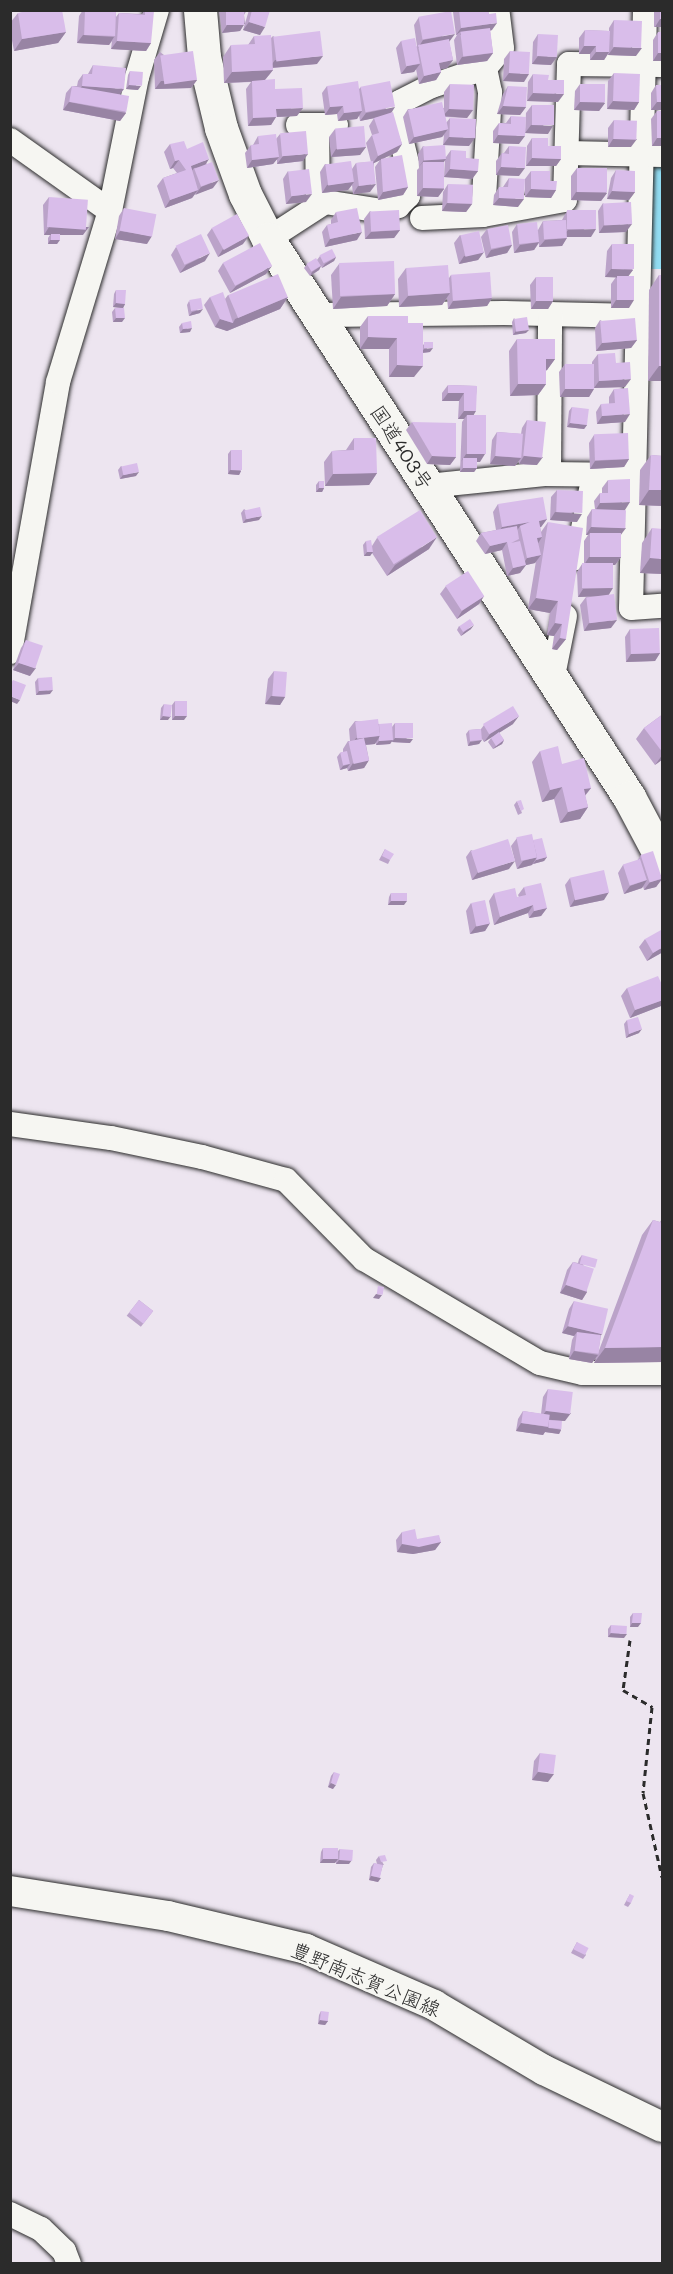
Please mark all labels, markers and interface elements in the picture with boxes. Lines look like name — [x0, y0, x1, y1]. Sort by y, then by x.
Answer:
street label: 国道403号 — [366, 400, 438, 494]
street label: 豊野南志賀公園線 — [288, 1937, 444, 2021]

